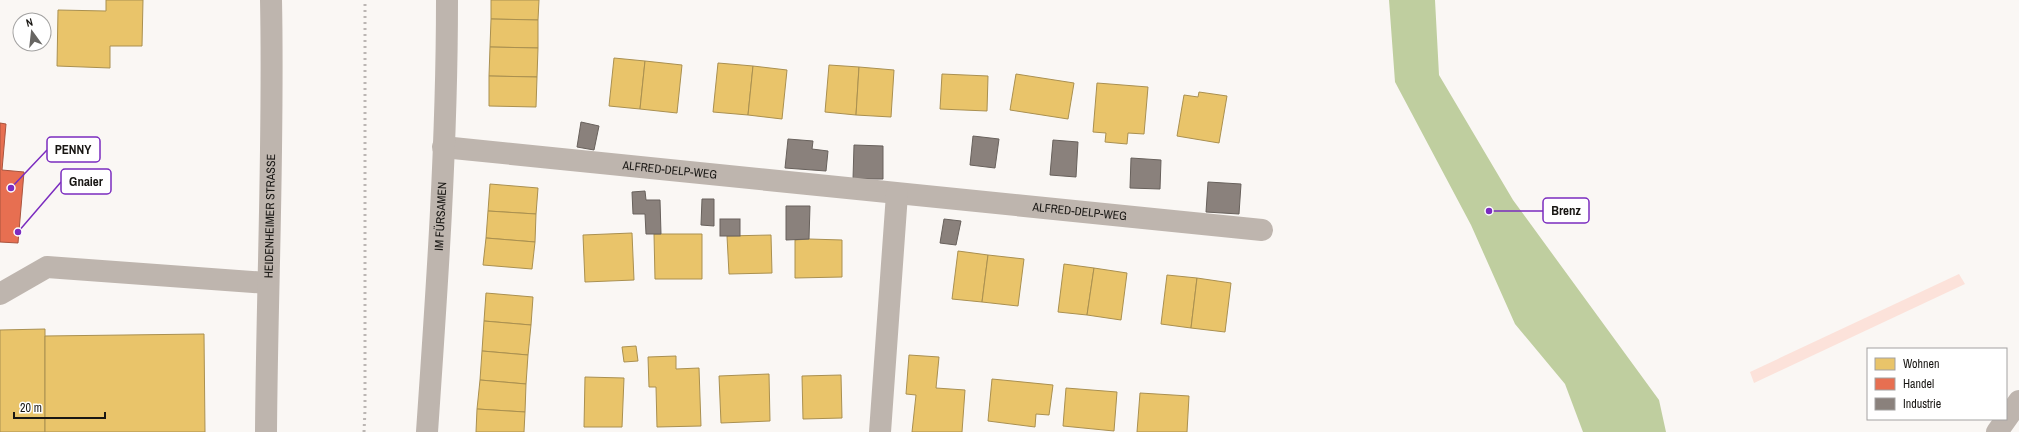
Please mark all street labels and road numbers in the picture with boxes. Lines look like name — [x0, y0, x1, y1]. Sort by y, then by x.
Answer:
street label: HEIDENHEIMER STRASSE — [261, 154, 279, 278]
street label: ALFRED-DELP-WEG — [621, 157, 718, 183]
street label: IM FÜRSAMEN — [431, 182, 450, 251]
street label: ALFRED-DELP-WEG — [1031, 199, 1128, 224]

